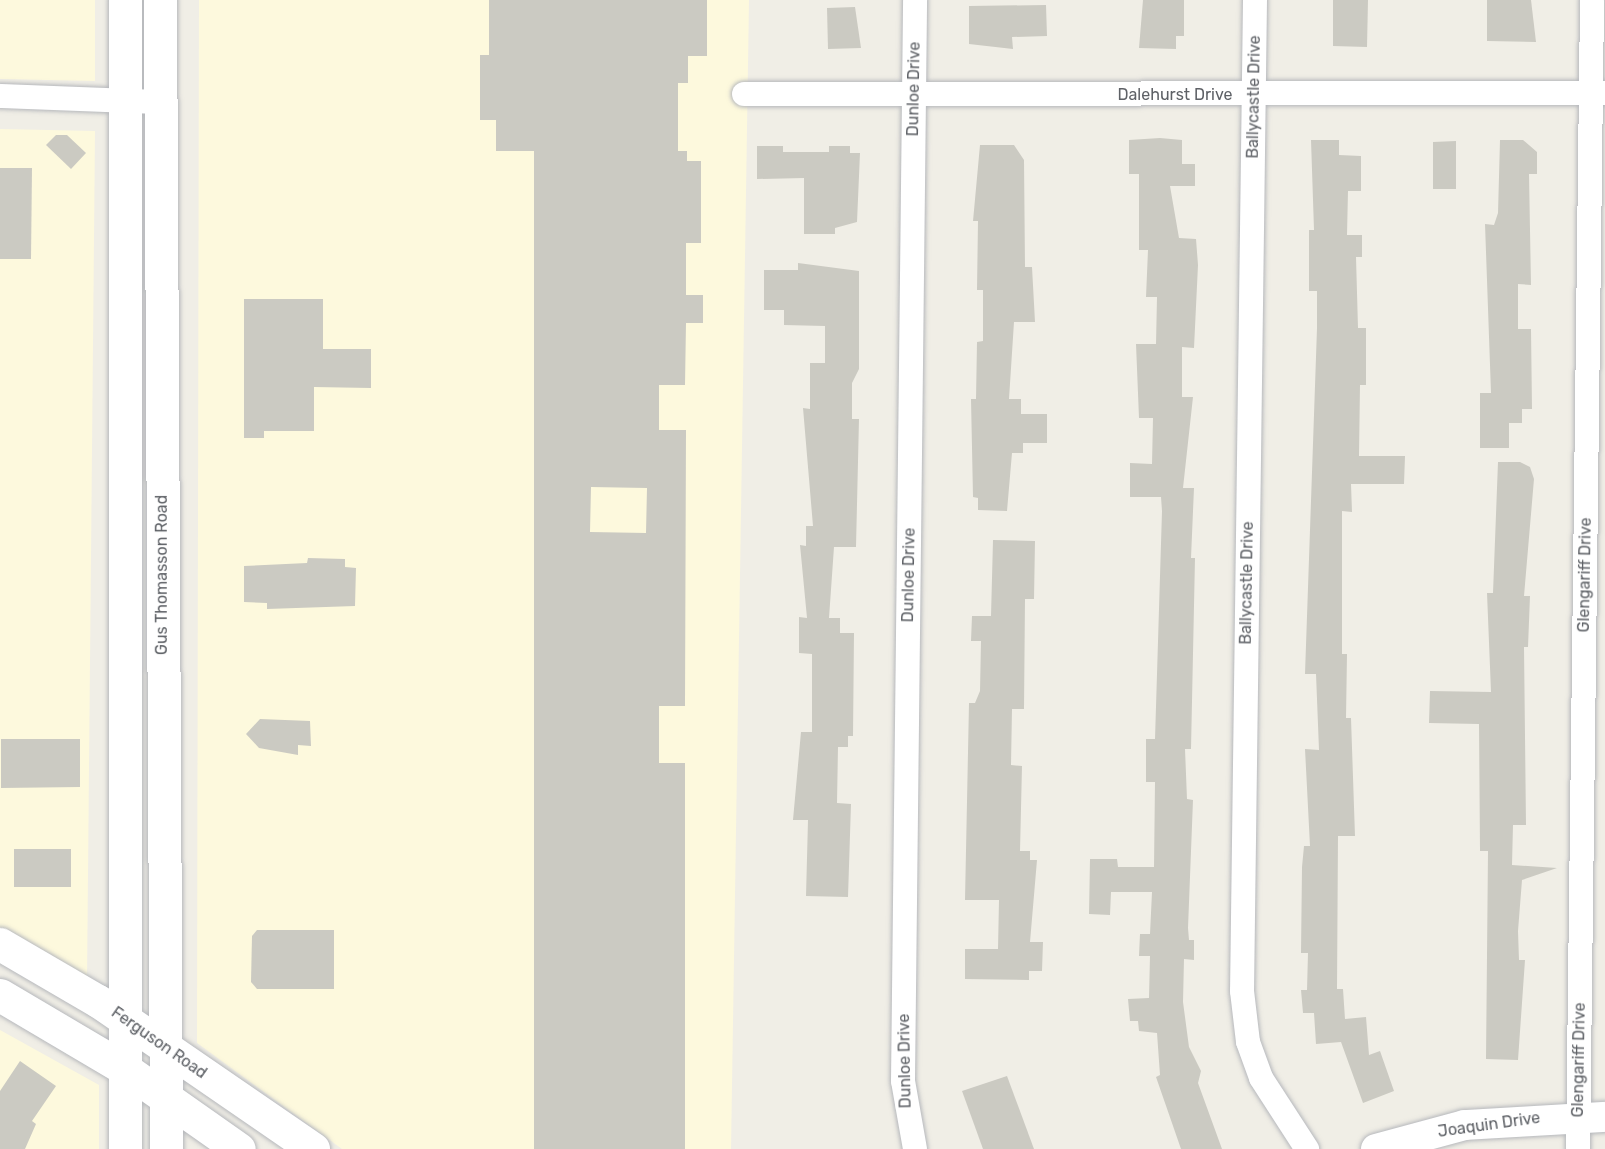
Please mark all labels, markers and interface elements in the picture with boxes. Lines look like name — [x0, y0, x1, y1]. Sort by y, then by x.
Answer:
street label: Ballycastle Drive — [1243, 35, 1265, 159]
street label: Dunloe Drive — [904, 41, 924, 137]
street label: Dalehurst Drive — [1118, 85, 1232, 105]
street label: Gus Thomasson Road — [152, 495, 172, 655]
street label: Glengariff Drive — [1574, 517, 1596, 633]
street label: Ballycastle Drive — [1236, 521, 1258, 645]
street label: Dunloe Drive — [899, 527, 919, 623]
street label: Glengariff Drive — [1568, 1002, 1590, 1118]
street label: Ferguson Road — [108, 1003, 210, 1083]
street label: Dunloe Drive — [895, 1013, 915, 1109]
street label: Joaquin Drive — [1437, 1108, 1541, 1142]

